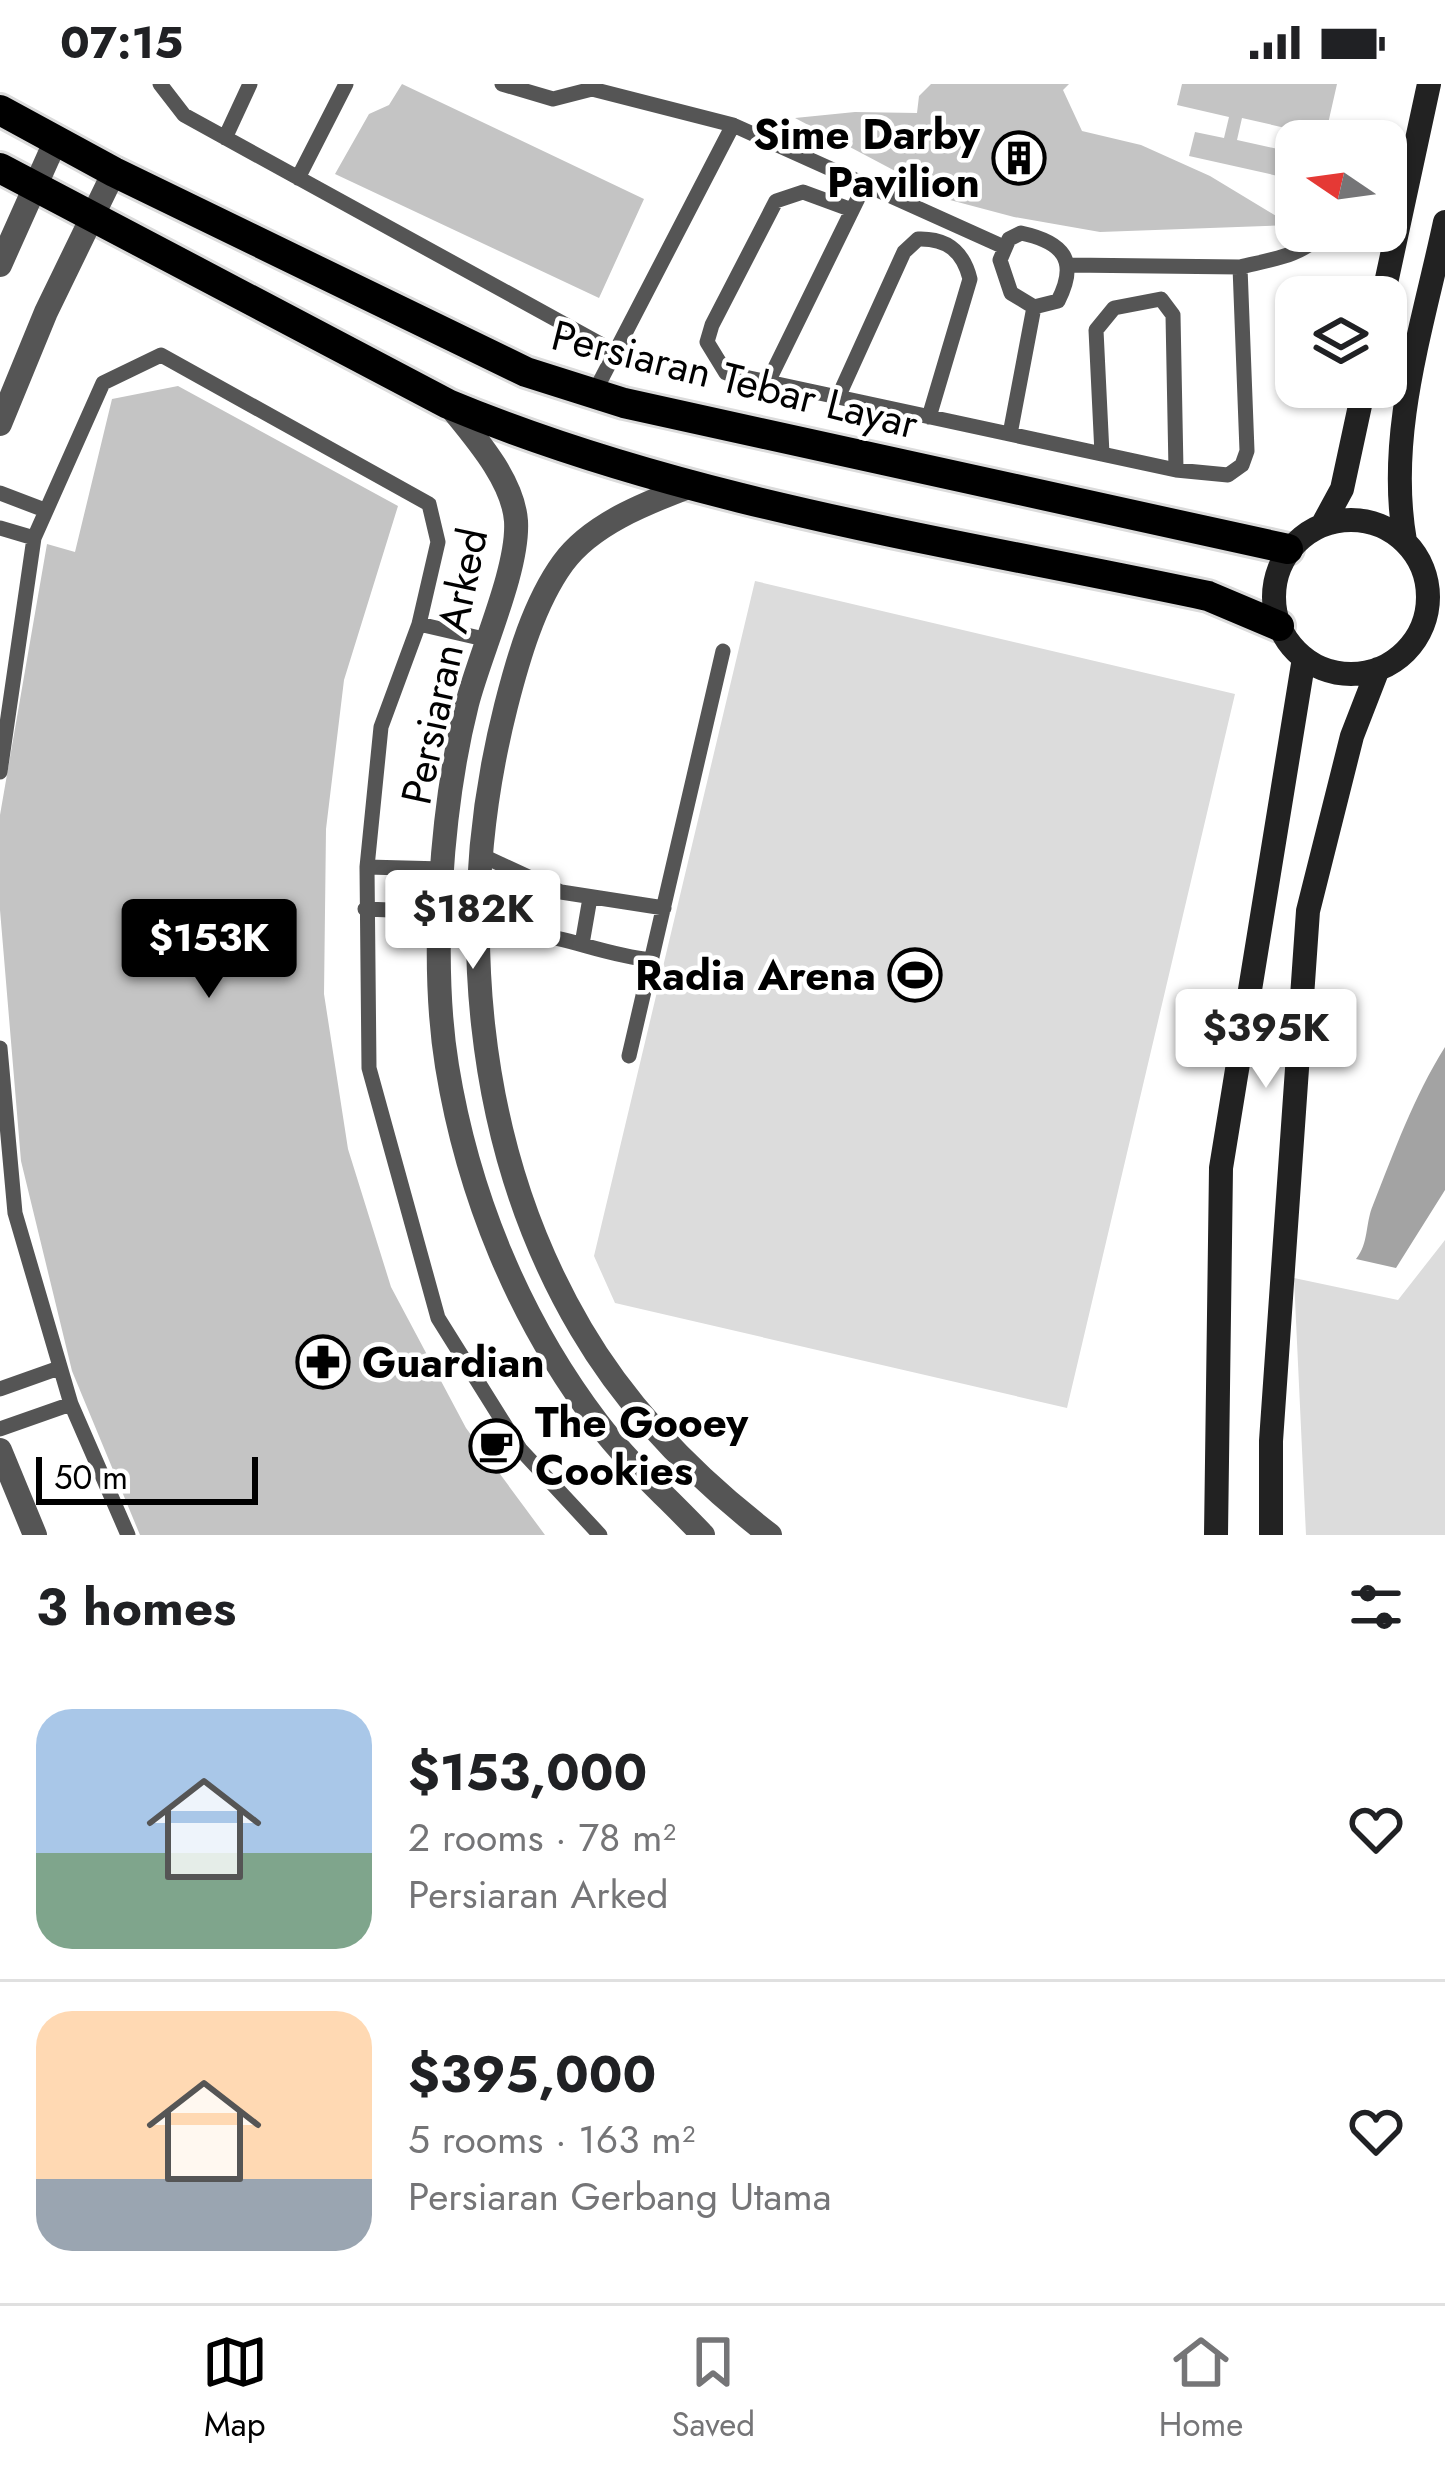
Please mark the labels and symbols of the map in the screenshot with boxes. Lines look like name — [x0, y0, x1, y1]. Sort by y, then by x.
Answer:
place label: Sime Darby Pavilion — [753, 104, 981, 213]
north arrow — [1275, 120, 1407, 252]
building icon: Sime Darby Pavilion — [991, 130, 1047, 186]
street label: Persiaran Tebar Layar — [545, 305, 925, 455]
street label: Persiaran Arked — [385, 523, 503, 810]
pin: $182K — [389, 870, 557, 972]
pin: $153K — [125, 899, 293, 1001]
place label: Radia Arena — [635, 945, 876, 1006]
sports icon: Radia Arena — [887, 947, 943, 1003]
pin: $395K — [1182, 989, 1350, 1091]
place label: Guardian — [362, 1332, 545, 1393]
pharmacy icon: Guardian — [295, 1334, 351, 1390]
place label: The Gooey Cookies — [535, 1392, 749, 1501]
cafe icon: The Gooey Cookies — [468, 1418, 524, 1474]
scale bar — [36, 1451, 258, 1504]

